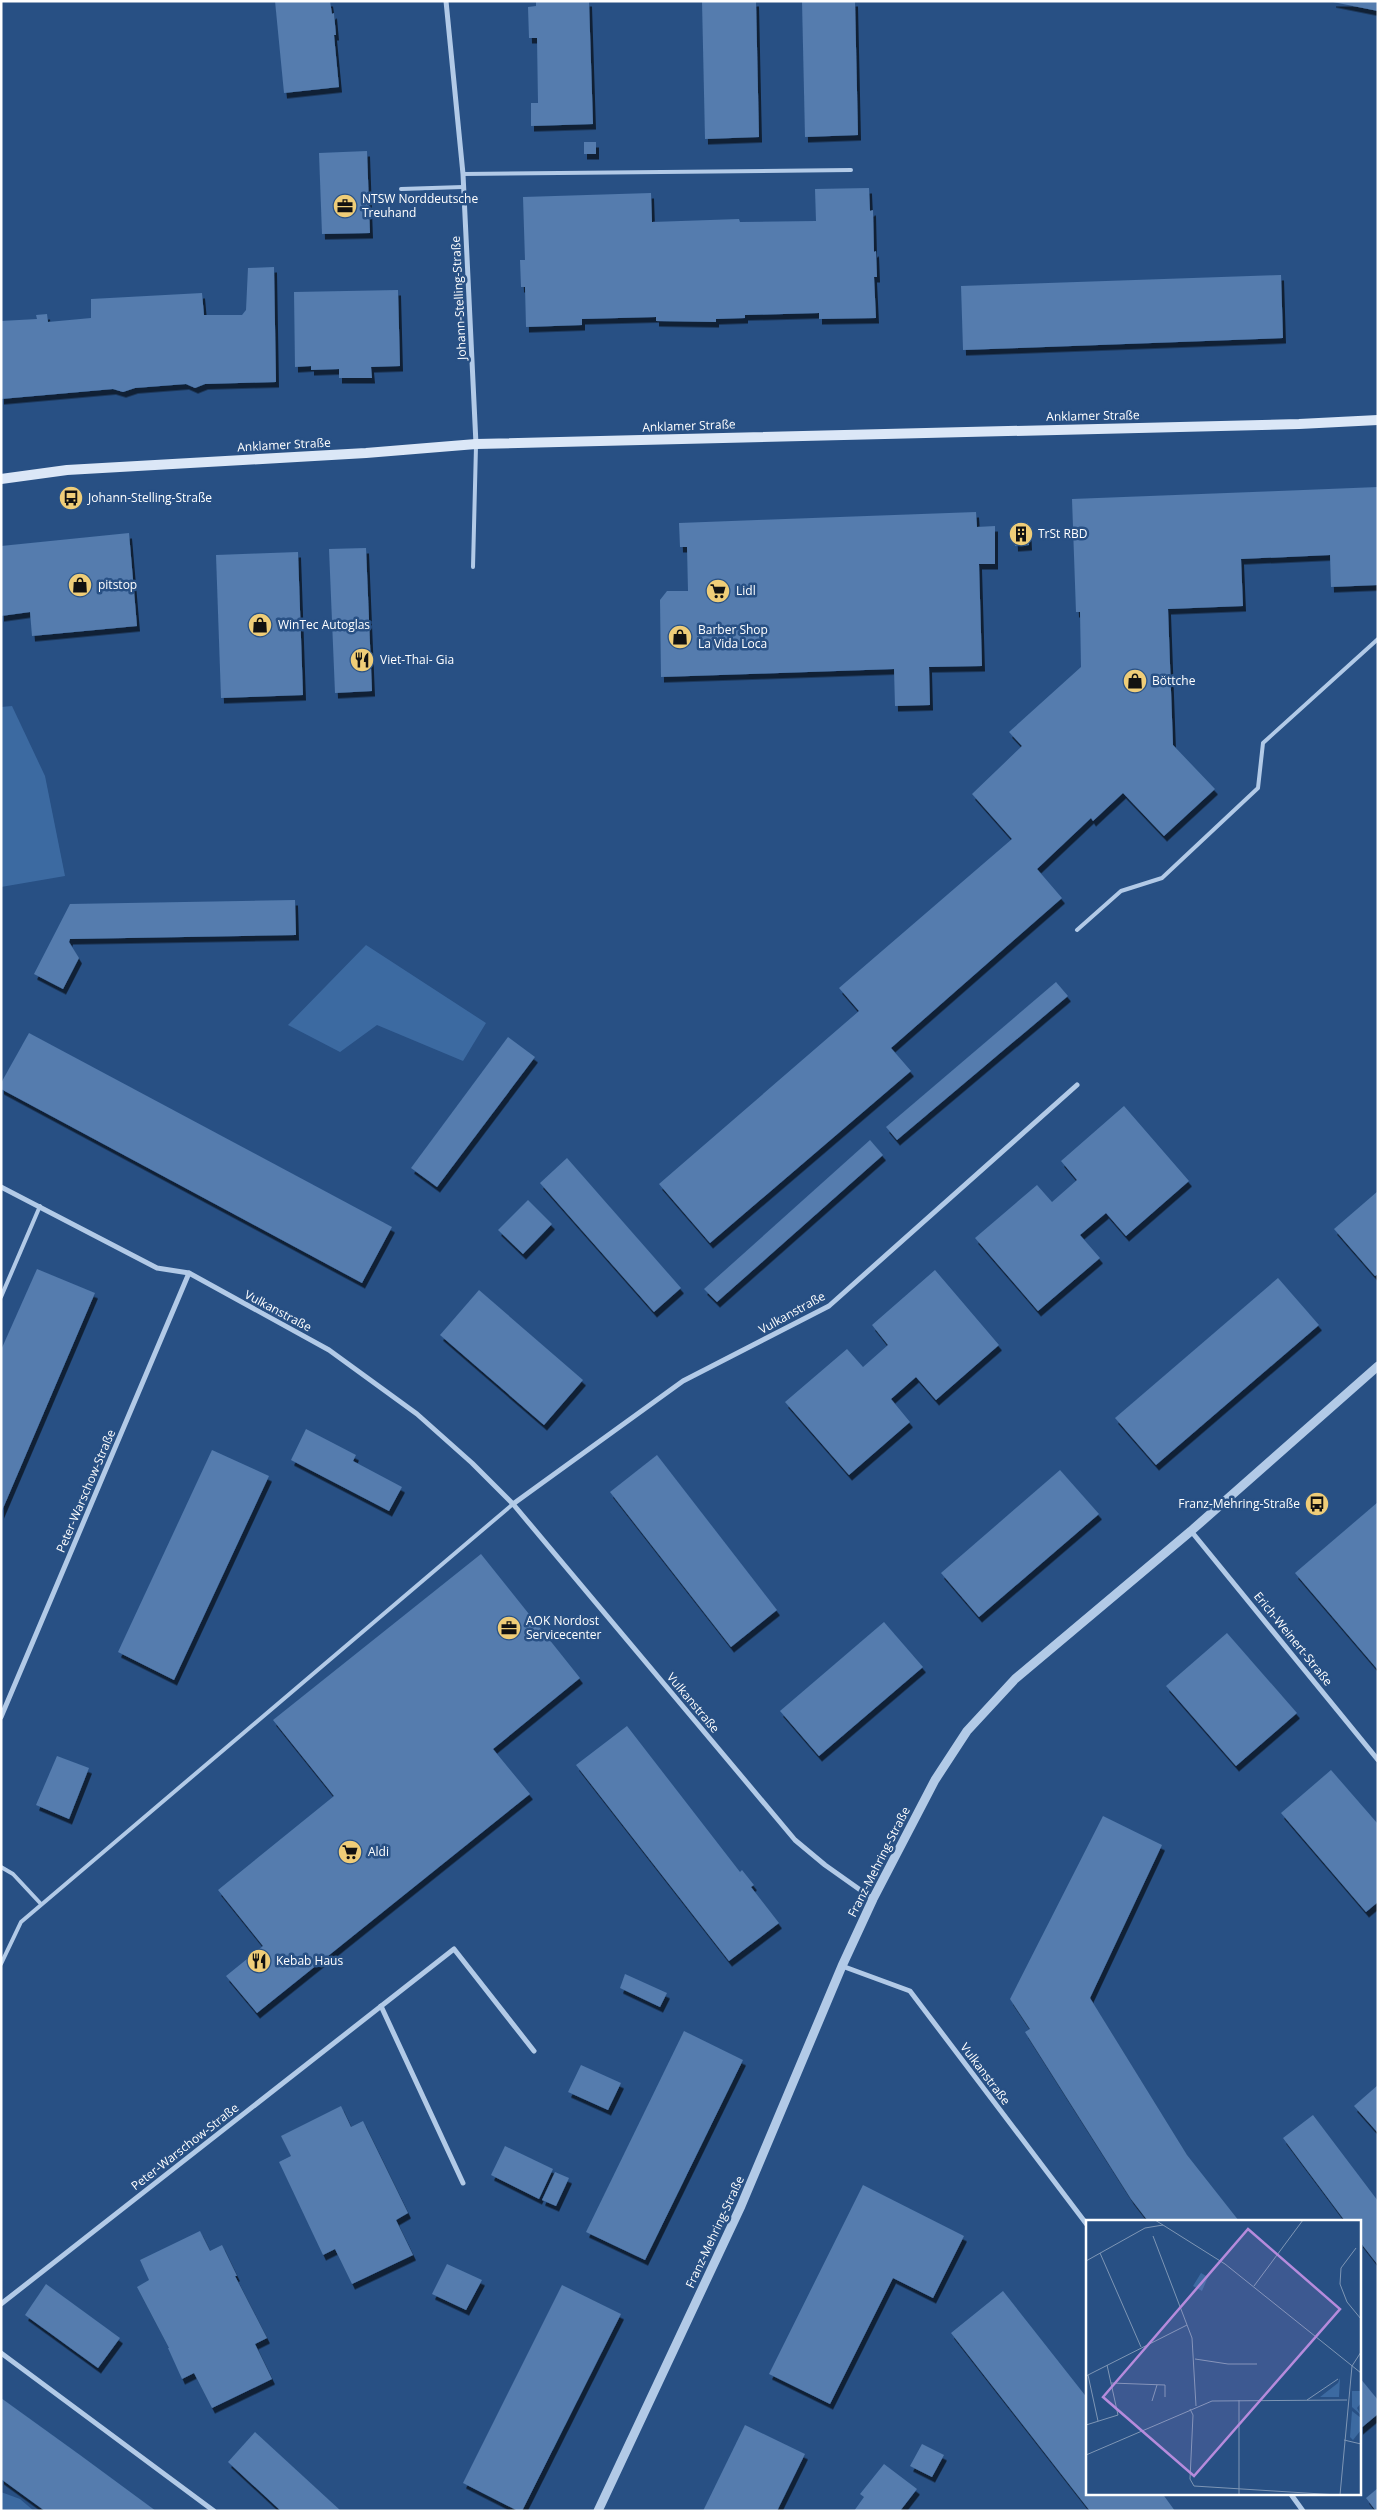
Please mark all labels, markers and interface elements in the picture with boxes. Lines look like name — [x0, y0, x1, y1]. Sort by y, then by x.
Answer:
place label: NTSW Norddeutsche Treuhand — [362, 190, 478, 221]
office icon: NTSW Norddeutsche Treuhand — [332, 193, 358, 219]
street label: Johann-Stelling-Straße — [447, 235, 470, 361]
street label: Anklamer Straße — [1046, 406, 1140, 425]
street label: Anklamer Straße — [642, 415, 736, 436]
street label: Anklamer Straße — [237, 434, 331, 455]
bus stop icon: Johann-Stelling-Straße — [58, 485, 84, 511]
place label: Johann-Stelling-Straße — [87, 489, 212, 506]
building icon: TrSt RBD — [1008, 521, 1034, 547]
place label: TrSt RBD — [1038, 525, 1087, 542]
shop icon: pitstop — [67, 572, 93, 598]
place label: pitstop — [98, 576, 137, 593]
supermarket icon: Lidl — [705, 578, 731, 604]
place label: Lidl — [736, 582, 756, 599]
shop icon: WinTec Autoglas — [247, 612, 273, 638]
place label: WinTec Autoglas — [278, 616, 370, 633]
place label: Barber Shop La Vida Loca — [698, 621, 768, 652]
shop icon: Barber Shop La Vida Loca — [667, 624, 693, 650]
restaurant icon: Viet-Thai- Gia — [349, 647, 375, 673]
place label: Viet-Thai- Gia — [380, 651, 454, 668]
shop icon: Böttche — [1122, 668, 1148, 694]
place label: Böttche — [1152, 672, 1196, 689]
street label: Vulkanstraße — [242, 1286, 315, 1335]
street label: Vulkanstraße — [755, 1287, 828, 1338]
street label: Peter-Warschow-Straße — [52, 1426, 119, 1555]
bus stop icon: Franz-Mehring-Straße — [1304, 1491, 1330, 1517]
place label: Franz-Mehring-Straße — [1178, 1495, 1300, 1512]
street label: Erich-Weinert-Straße — [1250, 1588, 1337, 1689]
place label: AOK Nordost Servicecenter — [526, 1612, 602, 1643]
office icon: AOK Nordost Servicecenter — [496, 1615, 522, 1641]
street label: Vulkanstraße — [663, 1669, 724, 1737]
street label: Franz-Mehring-Straße — [843, 1803, 914, 1920]
supermarket icon: Aldi — [337, 1839, 363, 1865]
place label: Aldi — [368, 1843, 389, 1860]
restaurant icon: Kebab Haus — [246, 1948, 272, 1974]
place label: Kebab Haus — [276, 1952, 343, 1969]
street label: Vulkanstraße — [956, 2039, 1015, 2108]
street label: Peter-Warschow-Straße — [127, 2099, 242, 2194]
street label: Franz-Mehring-Straße — [681, 2173, 748, 2291]
inset map — [1086, 2220, 1362, 2494]

